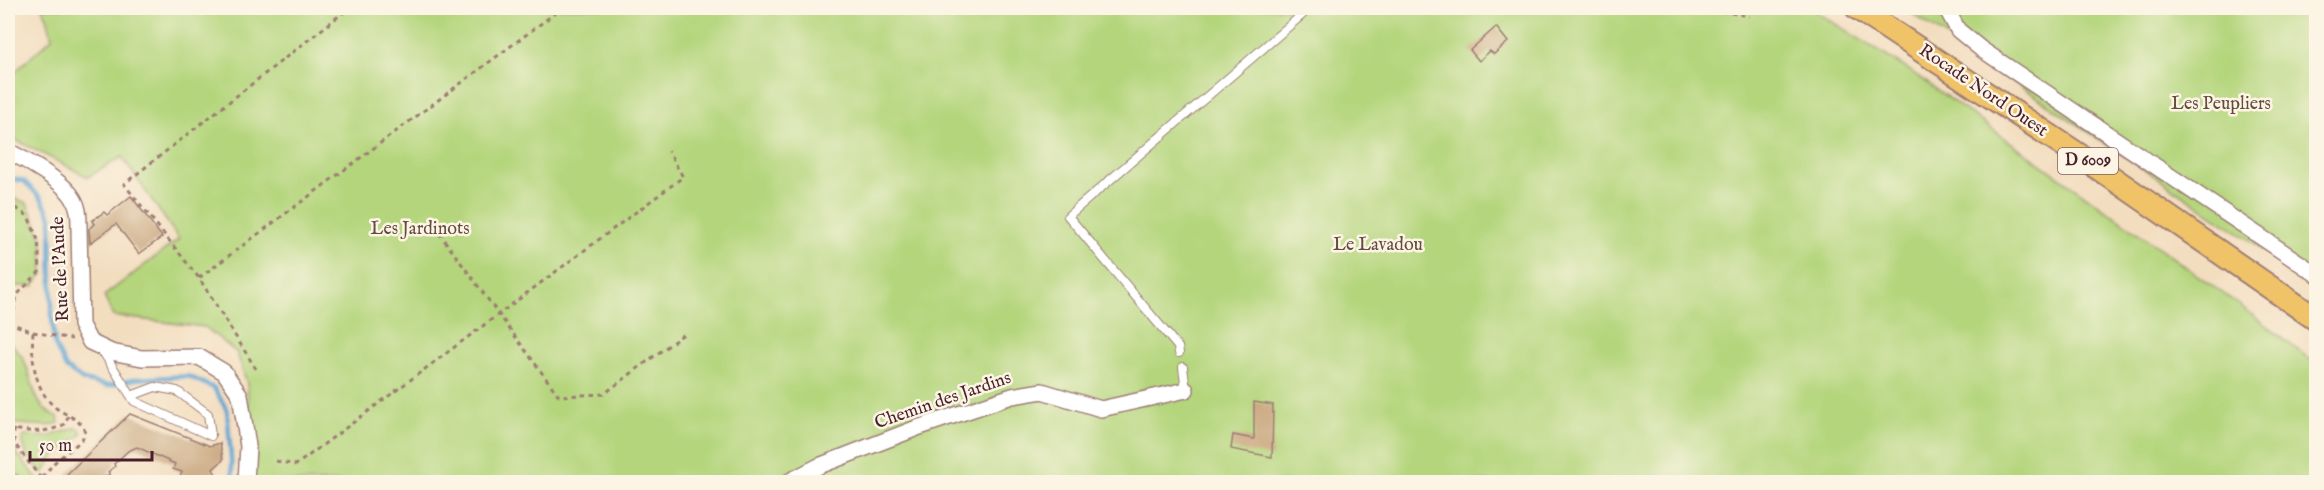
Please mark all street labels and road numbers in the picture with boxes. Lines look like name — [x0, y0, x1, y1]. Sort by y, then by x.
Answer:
street label: Rocade Nord Ouest — [1914, 39, 2052, 143]
road number: D 6009 — [2058, 148, 2118, 174]
street label: Rue de l'Aude — [47, 216, 75, 322]
street label: Chemin des Jardins — [872, 367, 1014, 435]

